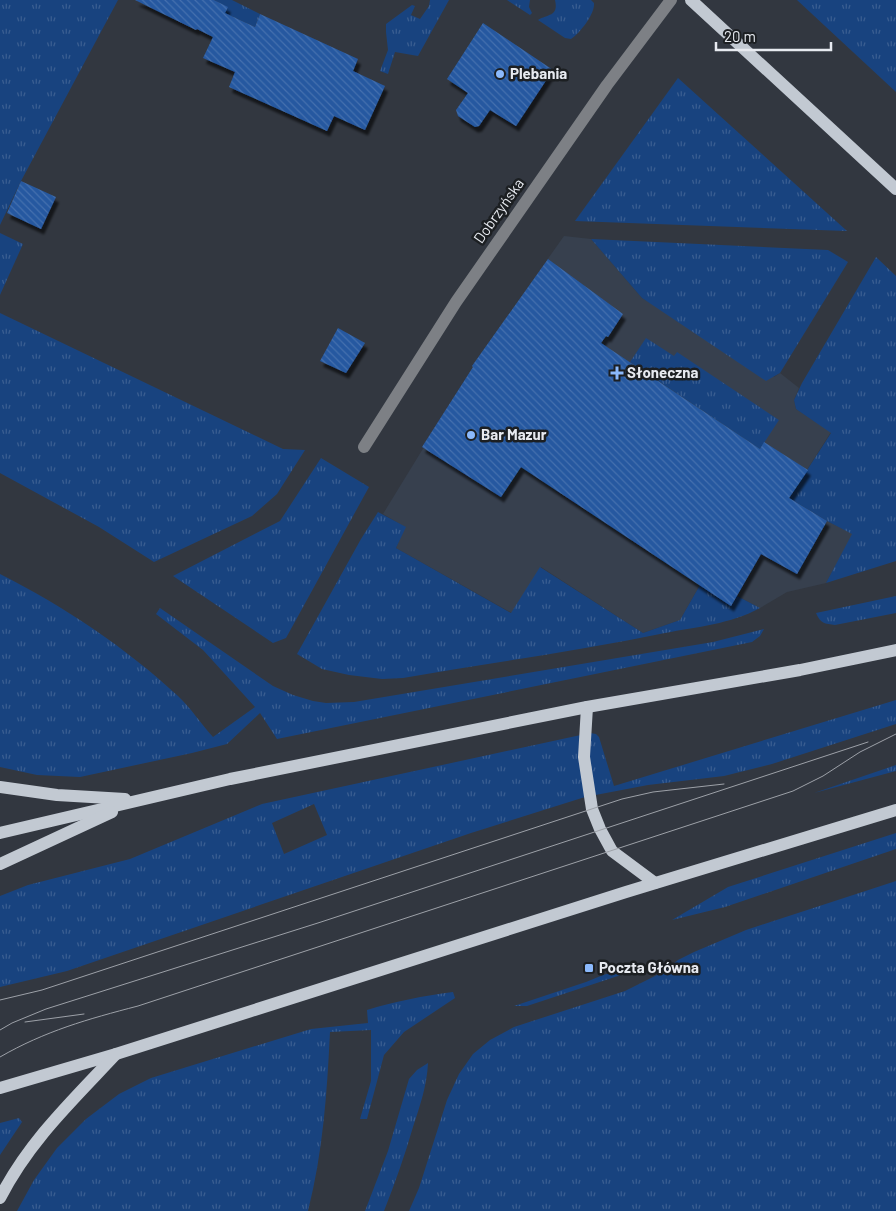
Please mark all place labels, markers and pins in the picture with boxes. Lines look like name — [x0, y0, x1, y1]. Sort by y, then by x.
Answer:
place label: Plebania — [510, 64, 567, 82]
marker: Plebania — [494, 68, 506, 80]
place label: Słoneczna — [627, 363, 698, 381]
marker: Słoneczna — [611, 367, 623, 379]
place label: Bar Mazur — [481, 425, 547, 443]
marker: Bar Mazur — [465, 429, 477, 441]
place label: Poczta Główna — [599, 958, 699, 976]
marker: Poczta Główna — [583, 962, 595, 974]

